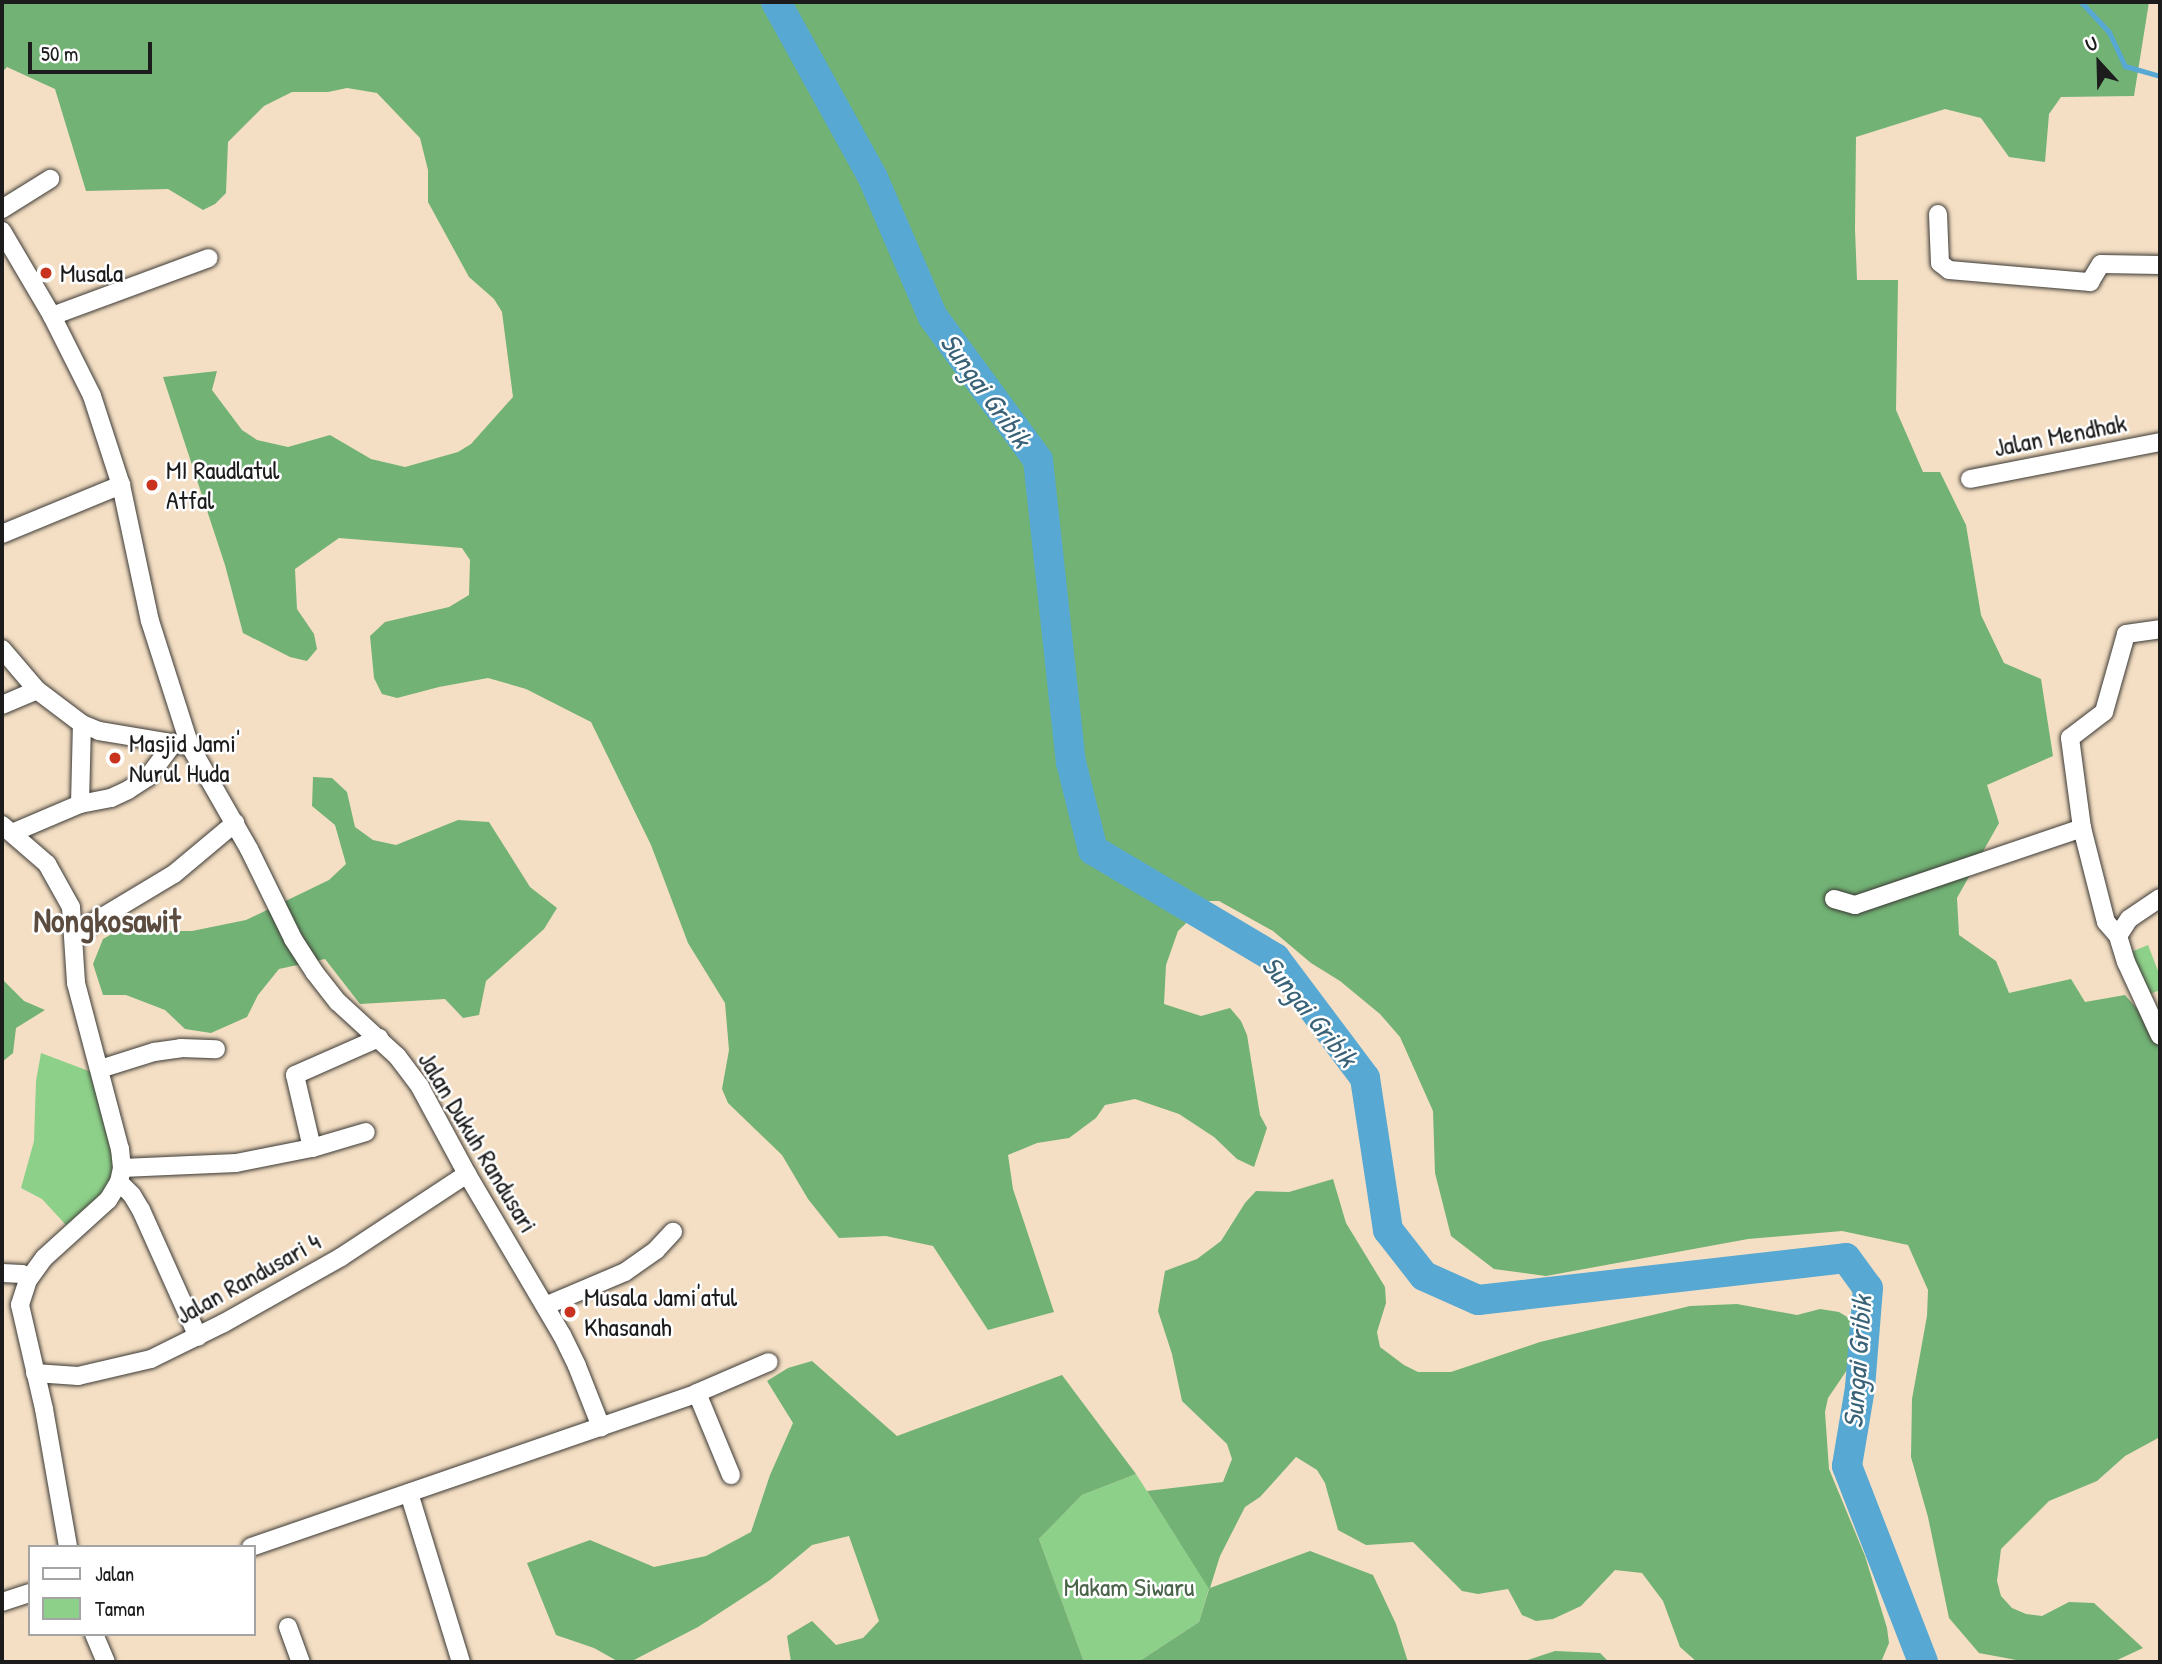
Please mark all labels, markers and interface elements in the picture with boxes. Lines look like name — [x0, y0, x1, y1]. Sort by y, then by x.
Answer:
scale bar — [32, 28, 156, 72]
north arrow — [2064, 28, 2134, 98]
text: U — [2081, 30, 2101, 58]
text: 50 m — [41, 39, 78, 68]
place label: Musala — [60, 257, 123, 289]
marker: Musala — [38, 265, 54, 281]
water label: Sungai Gribik — [933, 326, 1039, 454]
street label: Jalan Mendhak — [1991, 407, 2129, 463]
place label: MI Raudlatul Atfal — [166, 454, 279, 516]
marker: MI Raudlatul Atfal — [144, 477, 160, 493]
place label: Masjid Jami' Nurul Huda — [129, 727, 240, 788]
marker: Masjid Jami' Nurul Huda — [107, 750, 123, 766]
district label: Nongkosawit — [33, 901, 181, 941]
water label: Sungai Gribik — [1255, 949, 1365, 1073]
street label: Jalan Dukuh Randusari — [412, 1046, 544, 1238]
street label: Jalan Randusari 4 — [170, 1225, 326, 1331]
place label: Musala Jami'atul Khasanah — [584, 1281, 737, 1342]
water label: Sungai Gribik — [1836, 1295, 1878, 1429]
marker: Musala Jami'atul Khasanah — [562, 1304, 578, 1320]
legend — [28, 1545, 256, 1636]
text: Jalan — [95, 1559, 134, 1588]
park label: Makam Siwaru — [1064, 1571, 1194, 1603]
text: Taman — [95, 1594, 145, 1623]

